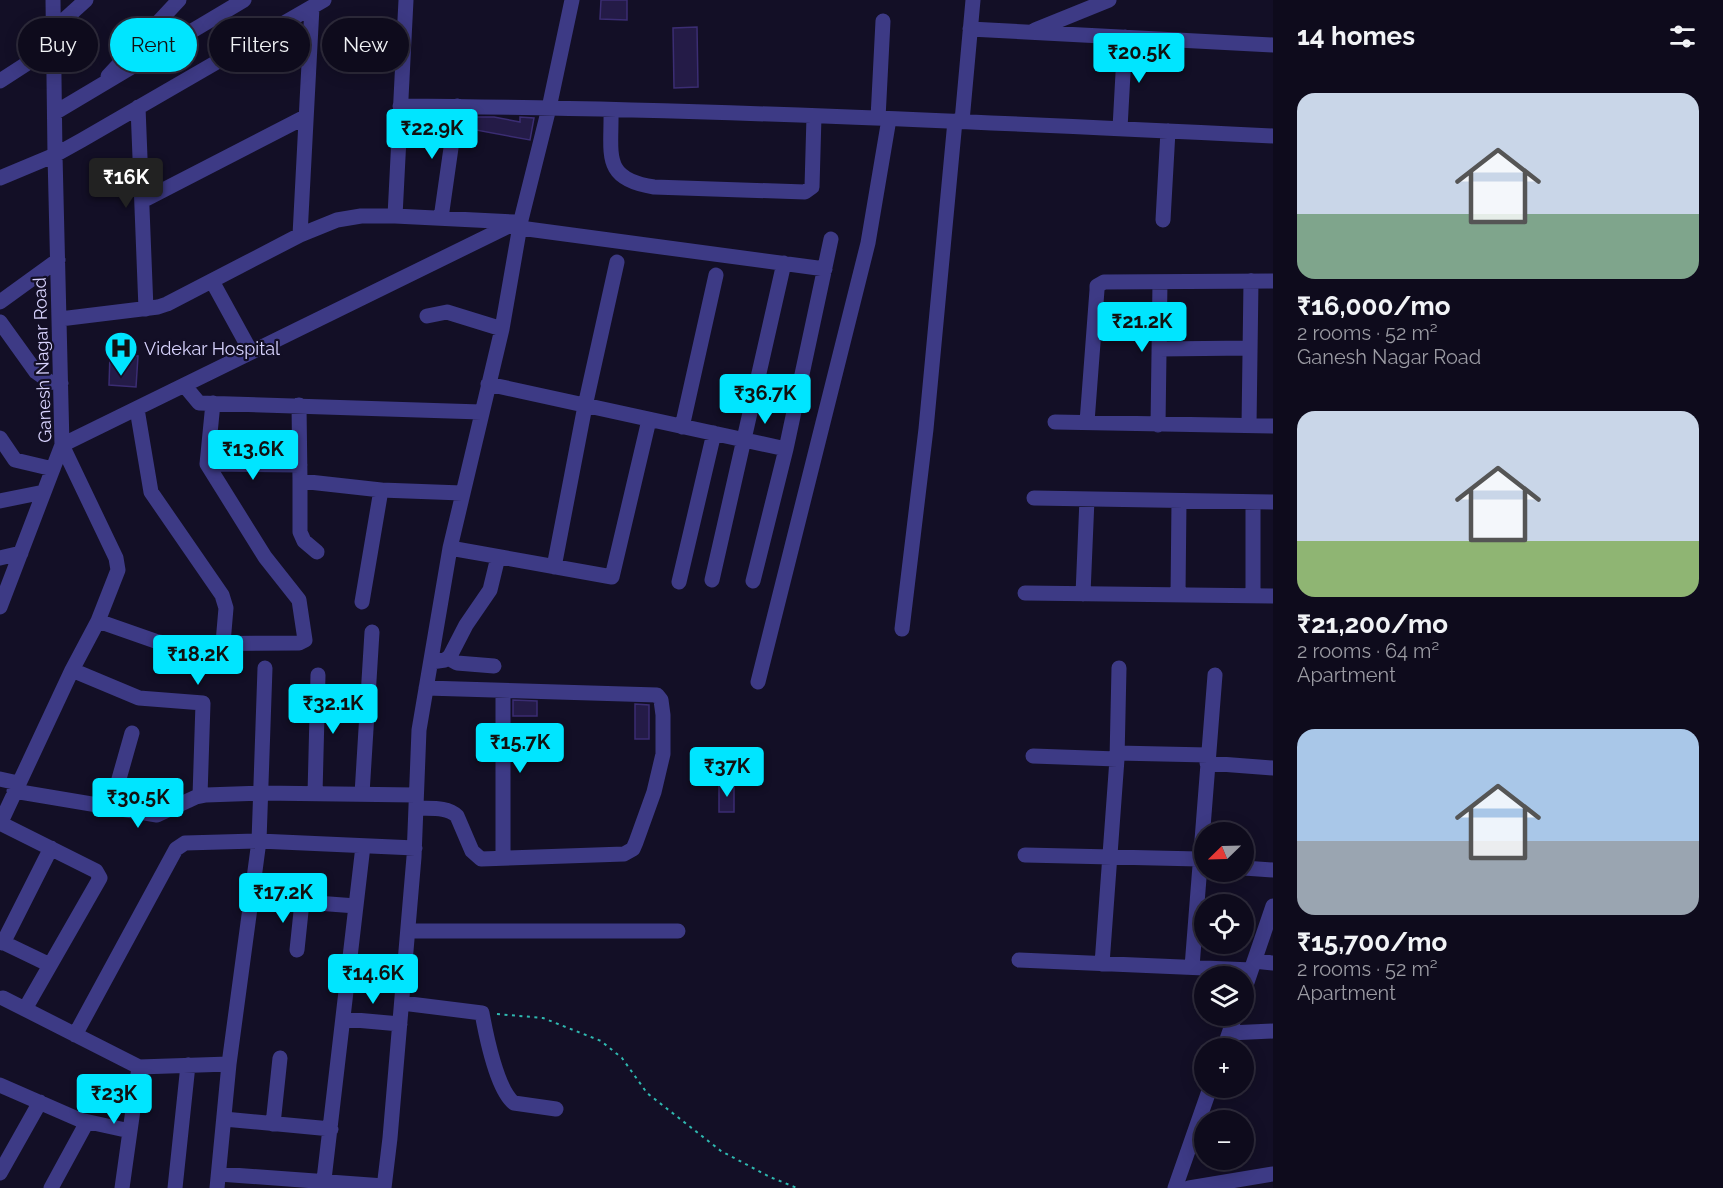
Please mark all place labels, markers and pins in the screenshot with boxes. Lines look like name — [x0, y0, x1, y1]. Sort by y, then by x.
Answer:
pin: ₹20.5K — [1090, 33, 1188, 84]
pin: ₹22.9K — [383, 109, 481, 160]
pin: ₹16K — [90, 158, 162, 209]
pin: ₹21.2K — [1093, 302, 1191, 353]
hospital icon: Videkar Hospital — [103, 330, 139, 377]
place label: Videkar Hospital — [144, 338, 280, 359]
pin: ₹36.7K — [716, 374, 814, 425]
pin: ₹13.6K — [204, 430, 302, 481]
pin: ₹18.2K — [149, 635, 247, 686]
pin: ₹32.1K — [284, 684, 382, 735]
pin: ₹15.7K — [471, 723, 569, 774]
pin: ₹37K — [691, 747, 763, 798]
pin: ₹30.5K — [89, 778, 187, 829]
pin: ₹17.2K — [234, 873, 332, 924]
pin: ₹14.6K — [324, 954, 422, 1005]
pin: ₹23K — [78, 1074, 150, 1125]

